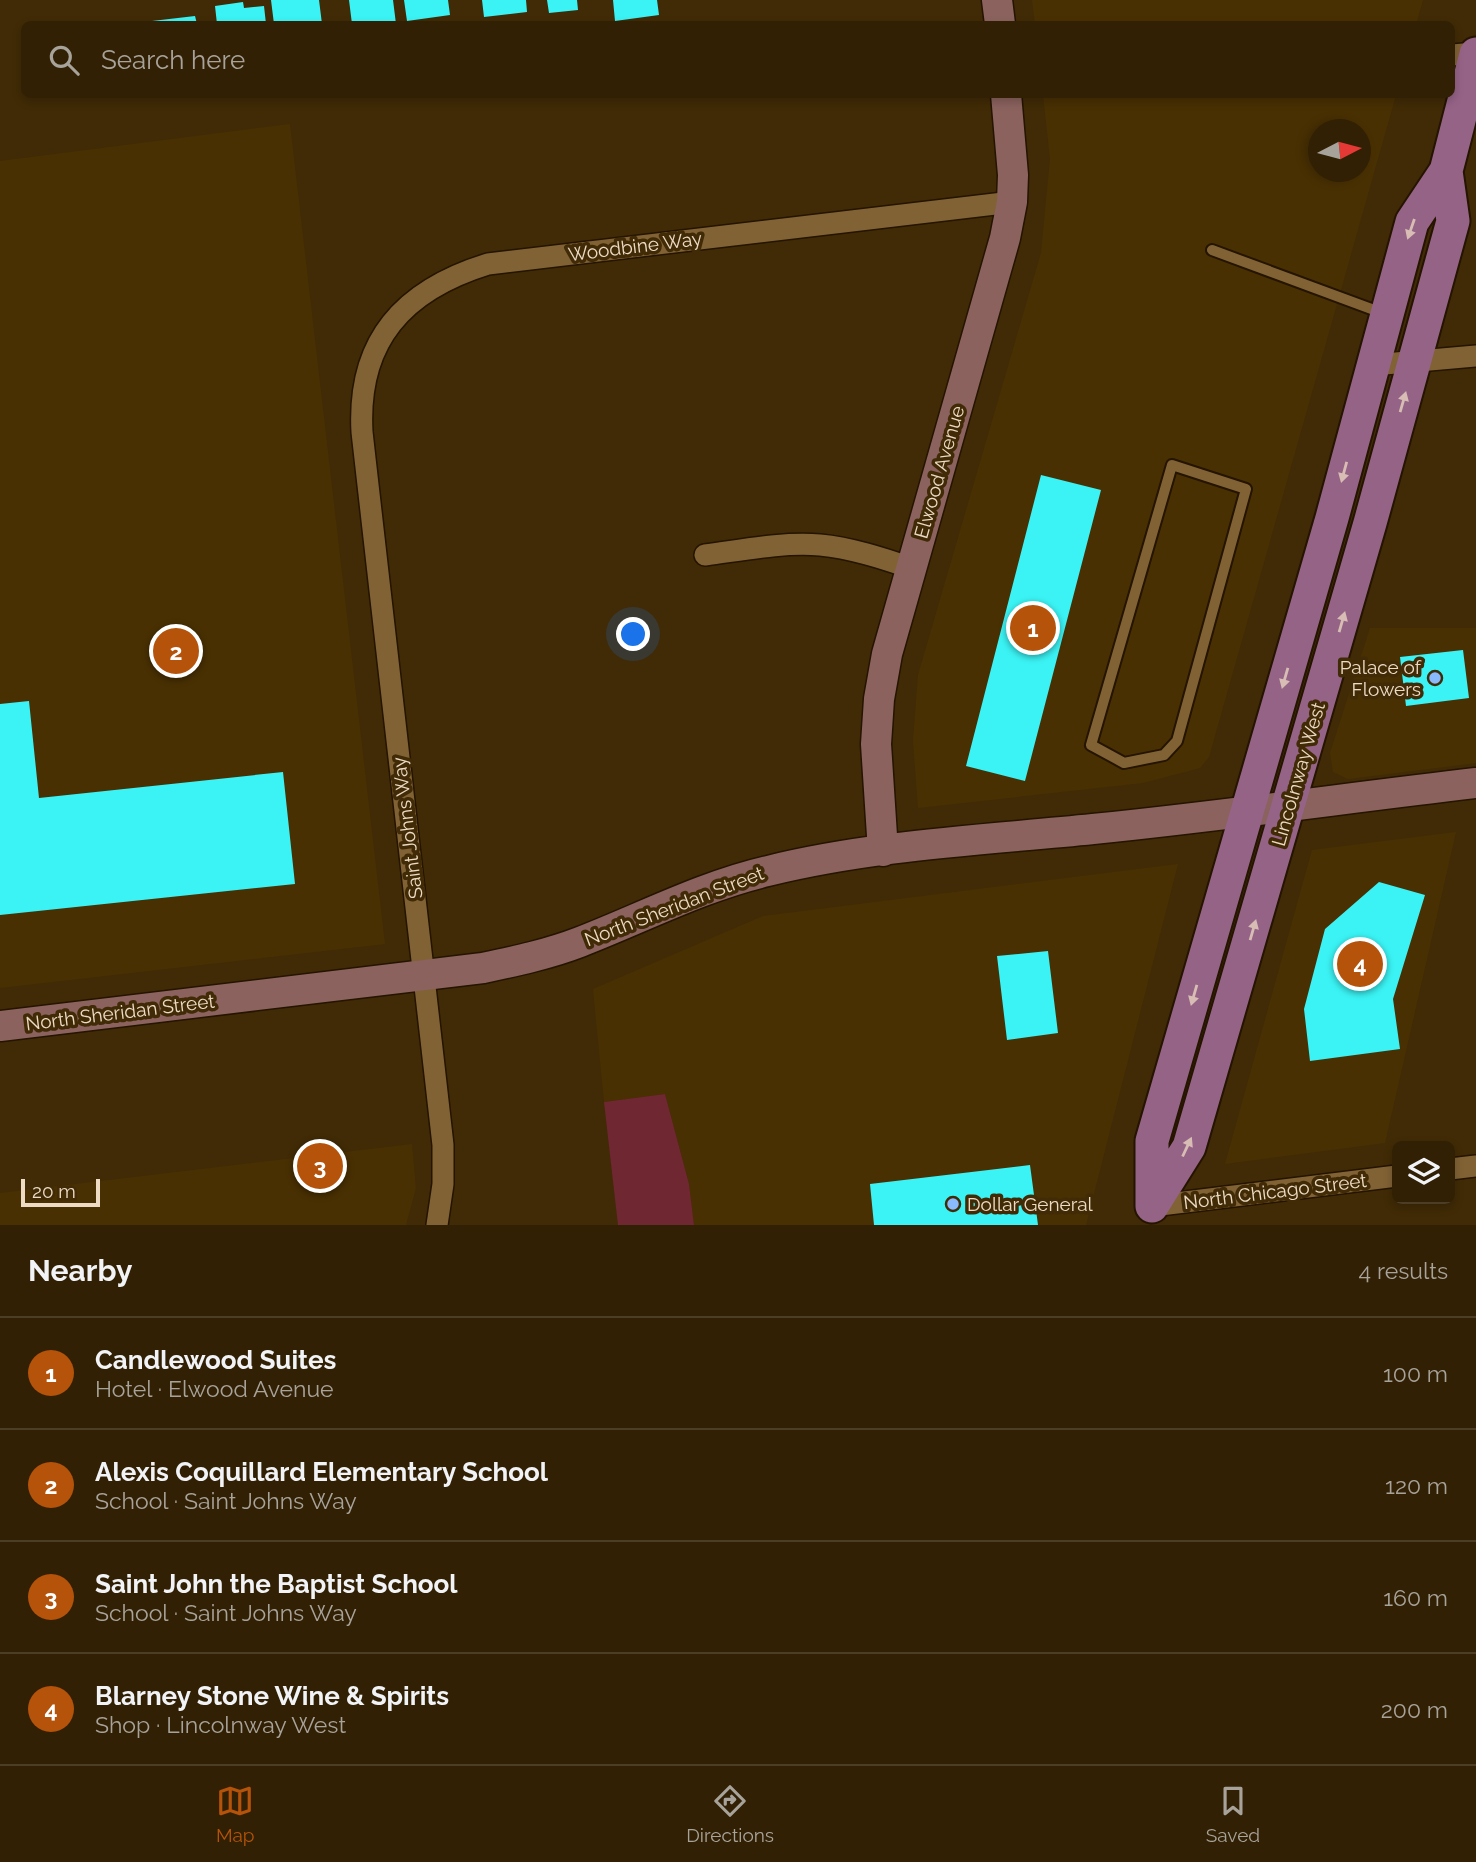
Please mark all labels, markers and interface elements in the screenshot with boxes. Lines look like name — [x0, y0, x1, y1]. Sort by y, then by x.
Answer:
search box — [21, 21, 1455, 98]
icon: search — [45, 41, 83, 79]
text: Search here — [101, 45, 245, 75]
north arrow — [1308, 119, 1371, 182]
one-way arrow — [1405, 219, 1416, 240]
street label: Woodbine Way — [567, 227, 703, 265]
one-way arrow — [1398, 391, 1409, 413]
street label: Elwood Avenue — [910, 403, 968, 541]
one-way arrow — [1338, 462, 1349, 484]
pin: 1 — [1010, 602, 1056, 654]
one-way arrow — [1337, 610, 1348, 632]
your location — [616, 617, 650, 651]
pin: 2 — [153, 625, 199, 677]
place label: Palace of Flowers — [1340, 656, 1422, 700]
one-way arrow — [1280, 668, 1290, 689]
marker: Palace of Flowers — [1427, 670, 1443, 686]
street label: Lincolnway West — [1267, 699, 1329, 848]
street label: Saint Johns Way — [387, 756, 427, 900]
street label: North Sheridan Street — [581, 861, 767, 950]
one-way arrow — [1248, 919, 1258, 940]
pin: 4 — [1337, 938, 1383, 990]
one-way arrow — [1188, 984, 1199, 1006]
street label: North Sheridan Street — [24, 989, 216, 1035]
one-way arrow — [1181, 1137, 1193, 1157]
pin: 3 — [297, 1140, 343, 1192]
map controls — [1392, 1141, 1455, 1204]
button: layers — [1392, 1141, 1455, 1204]
street label: North Chicago Street — [1182, 1169, 1368, 1213]
scale bar — [21, 1176, 100, 1208]
text: 20 m — [32, 1180, 76, 1202]
place label: Dollar General — [967, 1193, 1094, 1215]
marker: Dollar General — [945, 1196, 961, 1212]
text: Nearby — [28, 1253, 132, 1288]
text: 4 results — [1359, 1257, 1448, 1284]
text: Candlewood Suites — [95, 1345, 336, 1375]
text: 1 — [45, 1360, 57, 1387]
text: 100 m — [1383, 1360, 1448, 1387]
text: Hotel · Elwood Avenue — [95, 1375, 334, 1402]
text: Alexis Coquillard Elementary School — [95, 1457, 548, 1487]
text: 2 — [45, 1472, 57, 1499]
text: 120 m — [1385, 1472, 1448, 1499]
text: School · Saint Johns Way — [95, 1487, 357, 1514]
text: Saint John the Baptist School — [95, 1569, 458, 1599]
text: 3 — [45, 1584, 57, 1611]
text: 160 m — [1383, 1584, 1448, 1611]
text: School · Saint Johns Way — [95, 1599, 357, 1626]
text: Blarney Stone Wine & Spirits — [95, 1681, 449, 1711]
text: 4 — [44, 1696, 58, 1723]
text: 200 m — [1381, 1696, 1448, 1723]
text: Shop · Lincolnway West — [95, 1711, 346, 1738]
tab: Map — [216, 1782, 255, 1846]
tab: Directions — [686, 1782, 774, 1846]
tab: Saved — [1206, 1782, 1260, 1846]

